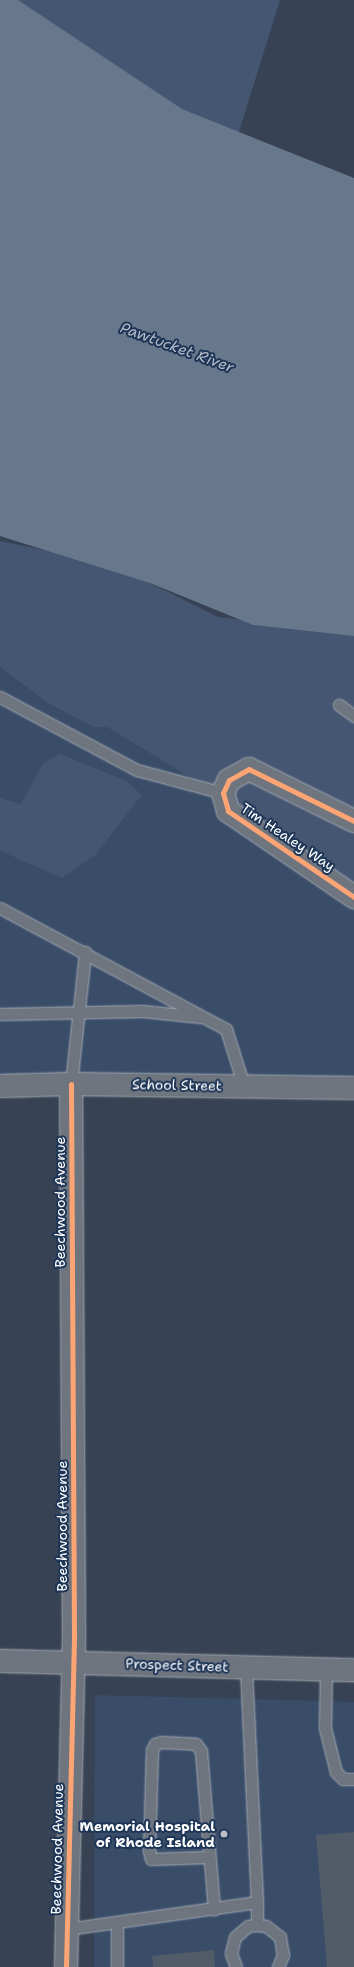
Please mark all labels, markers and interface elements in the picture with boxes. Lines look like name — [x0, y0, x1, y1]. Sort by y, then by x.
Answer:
water label: Pawtucket River — [118, 319, 236, 377]
street label: Tim Healey Way — [238, 799, 338, 875]
street label: School Street — [132, 1076, 222, 1094]
street label: Beechwood Avenue — [52, 1137, 68, 1267]
street label: Beechwood Avenue — [54, 1461, 70, 1591]
street label: Prospect Street — [125, 1655, 229, 1675]
street label: Beechwood Avenue — [47, 1783, 67, 1915]
place label: Memorial Hospital of Rhode Island — [79, 1818, 215, 1850]
marker: Memorial Hospital of Rhode Island — [218, 1828, 230, 1840]

